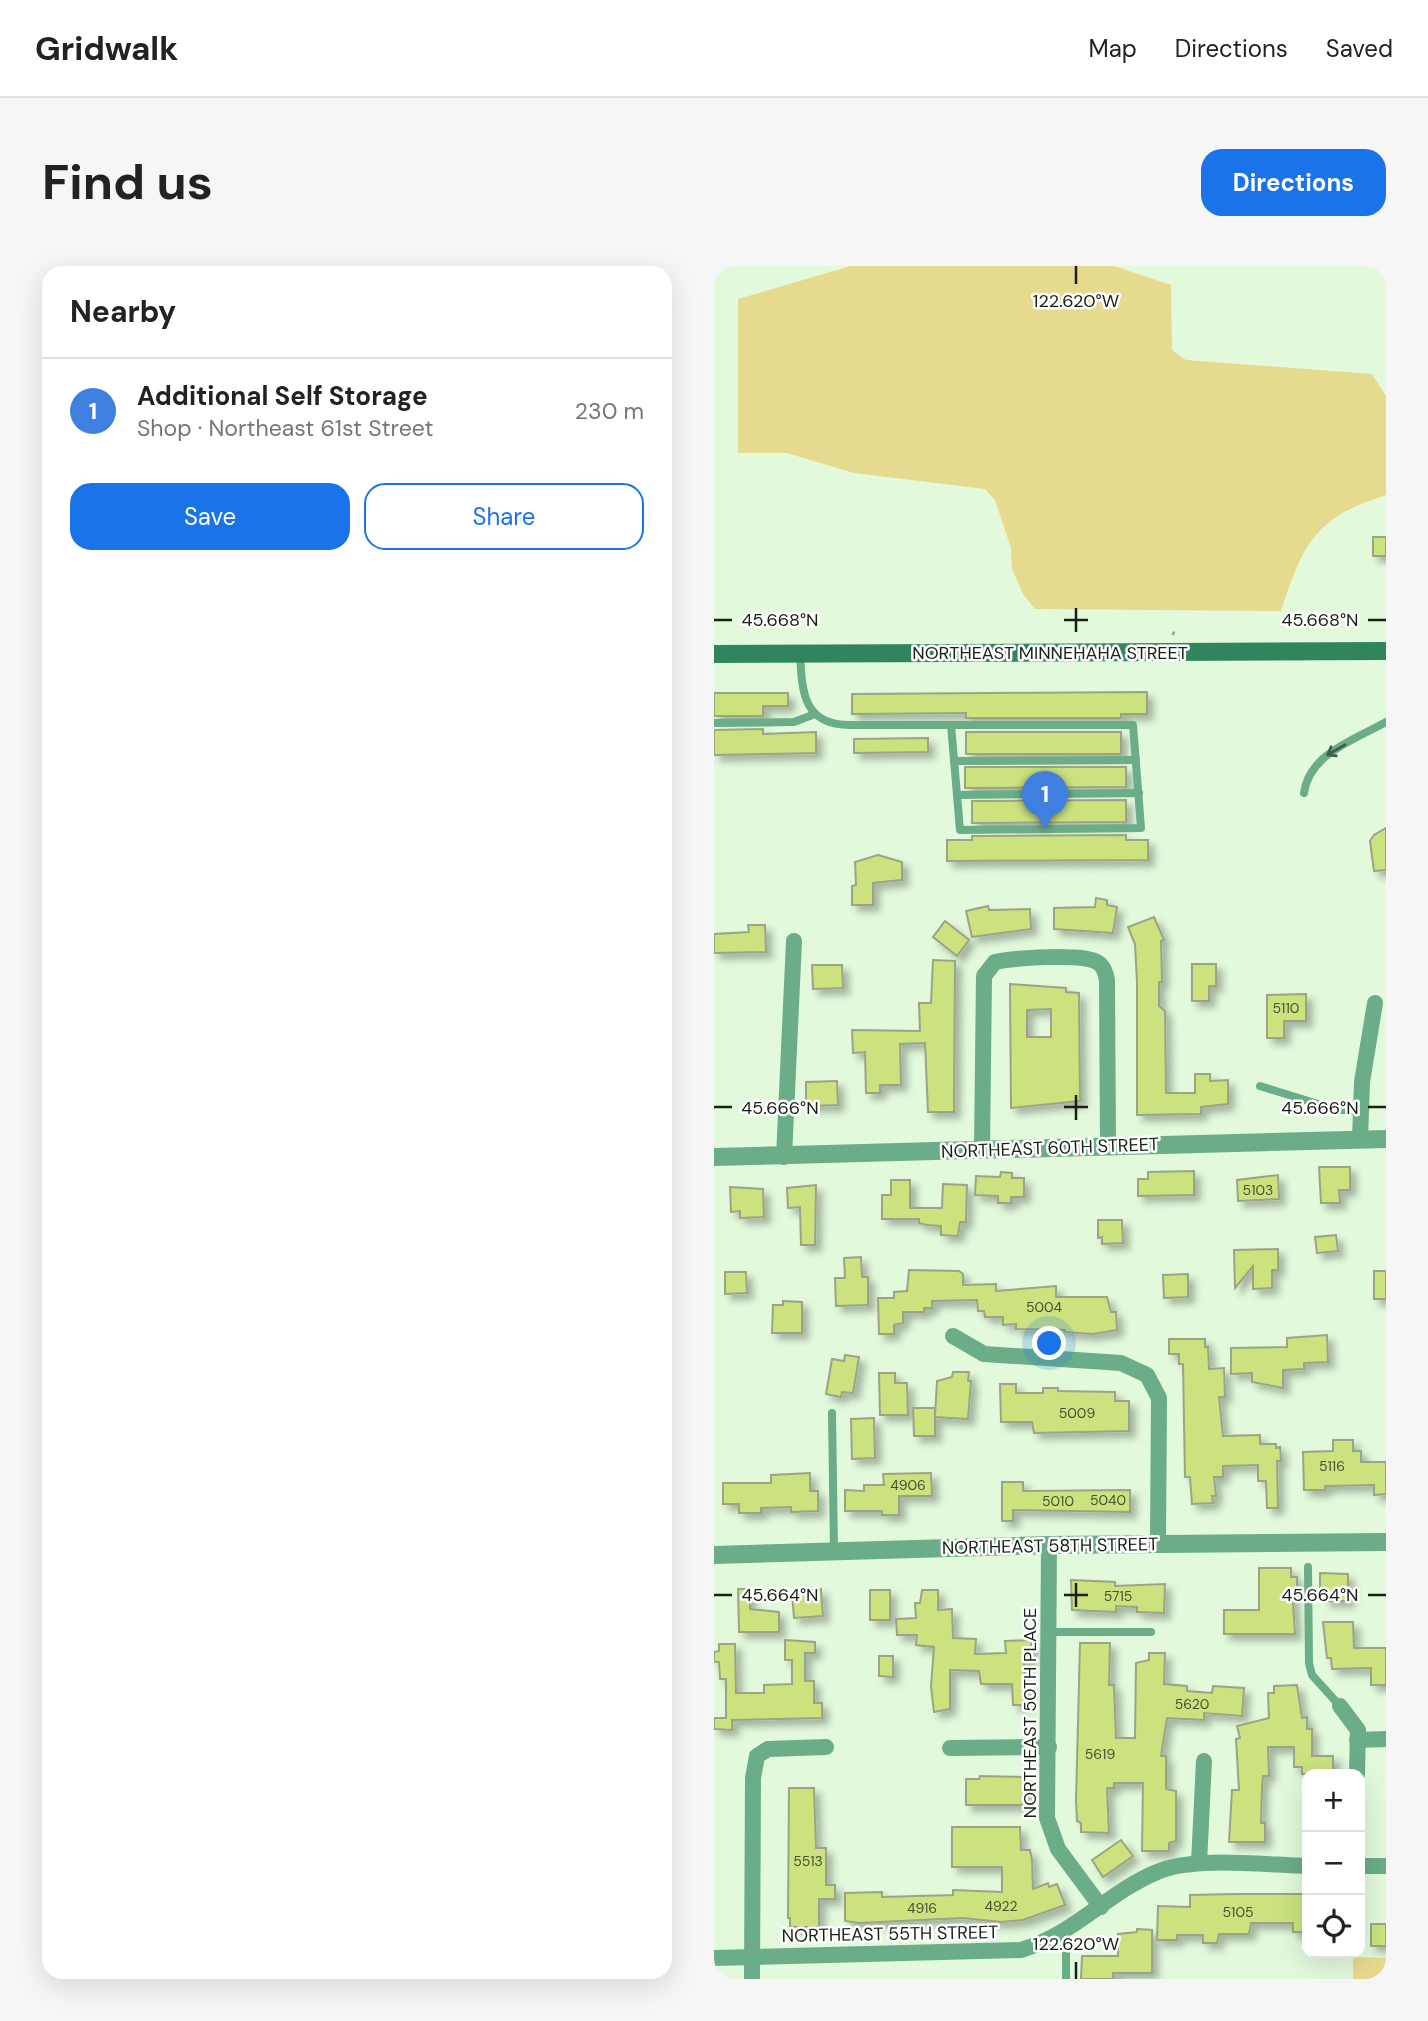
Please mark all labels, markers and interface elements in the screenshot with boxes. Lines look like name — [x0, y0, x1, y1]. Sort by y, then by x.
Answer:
text: Gridwalk — [35, 27, 178, 70]
text: Map — [1089, 33, 1137, 64]
text: Directions — [1175, 33, 1288, 64]
text: Saved — [1326, 33, 1393, 64]
button: Directions — [1201, 149, 1386, 216]
text: Find us — [42, 150, 213, 214]
text: 122.620°W — [1033, 289, 1119, 313]
text: Nearby — [70, 292, 176, 331]
text: Additional Self Storage — [137, 379, 428, 413]
text: 1 — [89, 396, 97, 426]
text: 230 m — [575, 396, 644, 426]
text: Shop · Northeast 61st Street — [137, 413, 433, 443]
button: Save — [70, 483, 350, 550]
button: Share — [364, 483, 644, 550]
text: 45.668°N — [741, 608, 819, 632]
text: 45.668°N — [1281, 608, 1359, 632]
street label: NORTHEAST MINNEHAHA STREET — [912, 641, 1188, 665]
one-way arrow — [1327, 744, 1347, 758]
pin: 1 — [1022, 771, 1068, 829]
house number: 5110 — [1273, 999, 1299, 1017]
text: 45.666°N — [741, 1096, 819, 1120]
text: 45.666°N — [1281, 1096, 1359, 1120]
street label: NORTHEAST 60TH STREET — [941, 1132, 1159, 1164]
house number: 5103 — [1243, 1181, 1273, 1199]
house number: 5004 — [1026, 1298, 1063, 1316]
your location — [1032, 1326, 1066, 1360]
house number: 5009 — [1059, 1404, 1095, 1422]
house number: 5116 — [1319, 1457, 1345, 1475]
house number: 4906 — [890, 1476, 926, 1494]
house number: 5040 — [1090, 1491, 1126, 1509]
house number: 5010 — [1042, 1492, 1074, 1510]
street label: NORTHEAST 58TH STREET — [942, 1532, 1158, 1560]
text: 45.664°N — [741, 1583, 819, 1607]
text: 45.664°N — [1281, 1583, 1359, 1607]
house number: 5715 — [1104, 1587, 1132, 1605]
street label: NORTHEAST 50TH PLACE — [1018, 1608, 1042, 1818]
house number: 5620 — [1175, 1695, 1209, 1713]
house number: 5619 — [1085, 1745, 1115, 1763]
map controls — [1302, 1769, 1365, 1958]
button: + — [1302, 1769, 1365, 1832]
button: − — [1302, 1832, 1365, 1895]
house number: 5513 — [793, 1852, 823, 1870]
button: locate — [1302, 1895, 1365, 1958]
house number: 4922 — [984, 1897, 1018, 1915]
house number: 4916 — [907, 1899, 937, 1917]
house number: 5105 — [1222, 1903, 1254, 1921]
street label: NORTHEAST 55TH STREET — [781, 1920, 999, 1948]
text: 122.620°W — [1033, 1932, 1119, 1956]

